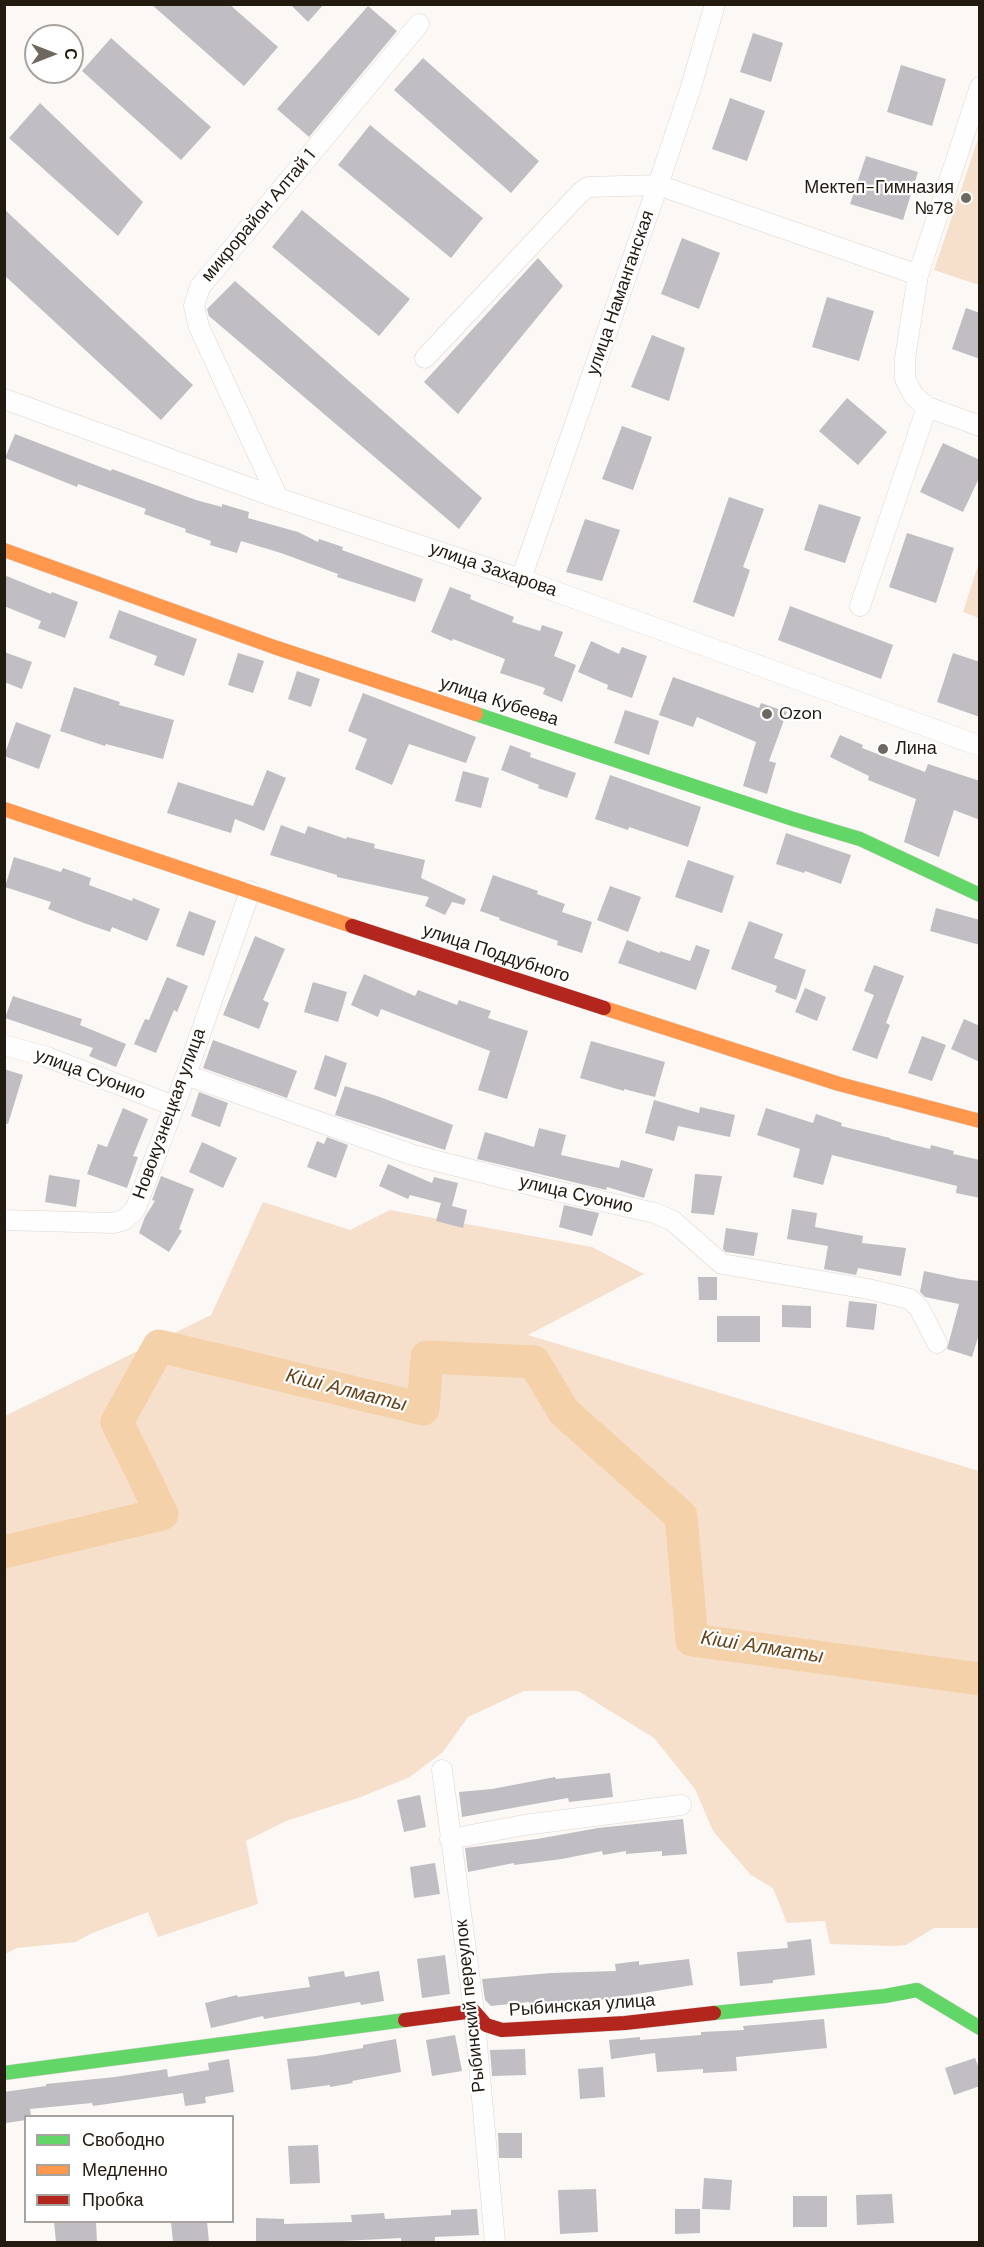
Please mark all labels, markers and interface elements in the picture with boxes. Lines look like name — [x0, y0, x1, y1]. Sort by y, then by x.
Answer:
north arrow — [24, 24, 84, 84]
text: С — [60, 48, 81, 60]
street label: микрорайон Алтай 1 — [197, 145, 321, 287]
place label: Мектеп-Гимназия №78 — [804, 177, 954, 219]
marker: Мектеп-Гимназия №78 — [959, 191, 973, 205]
street label: улица Наманганская — [583, 208, 659, 378]
street label: улица Захарова — [426, 538, 560, 602]
street label: улица Кубеева — [437, 673, 561, 731]
place label: Ozon — [779, 703, 822, 725]
marker: Ozon — [760, 707, 774, 721]
place label: Лина — [895, 738, 937, 760]
marker: Лина — [876, 742, 890, 756]
street label: улица Поддубного — [420, 920, 572, 988]
street label: Новокузнецкая улица — [129, 1026, 211, 1202]
street label: улица Суонио — [32, 1045, 148, 1105]
street label: улица Суонио — [517, 1171, 635, 1219]
water label: Кіші Алматы — [283, 1364, 409, 1418]
water label: Кіші Алматы — [699, 1626, 825, 1670]
street label: Рыбинский переулок — [451, 1918, 491, 2094]
street label: Рыбинская улица — [508, 1990, 656, 2022]
legend — [24, 2115, 234, 2223]
text: Свободно — [82, 2128, 165, 2152]
text: Медленно — [82, 2158, 168, 2182]
text: Пробка — [82, 2188, 144, 2212]

